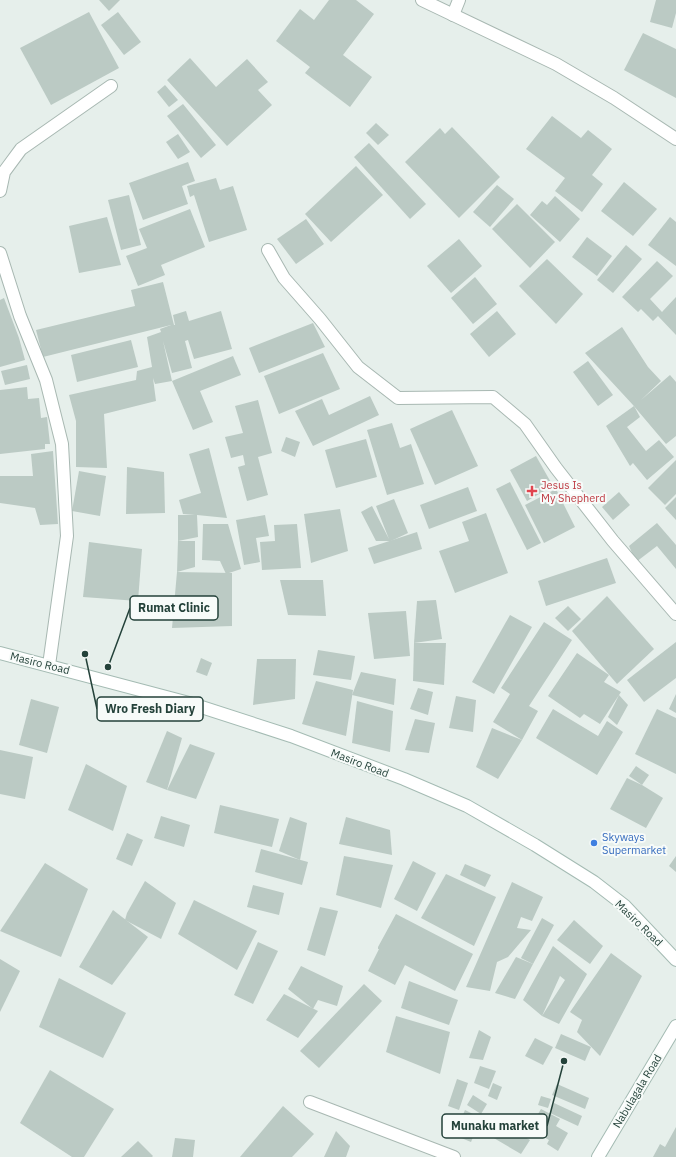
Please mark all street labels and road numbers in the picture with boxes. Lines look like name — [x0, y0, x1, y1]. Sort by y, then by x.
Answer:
street label: Masiro Road — [9, 649, 71, 677]
street label: Masiro Road — [329, 746, 391, 780]
street label: Masiro Road — [612, 897, 666, 949]
street label: Nabulagala Road — [609, 1052, 665, 1130]

